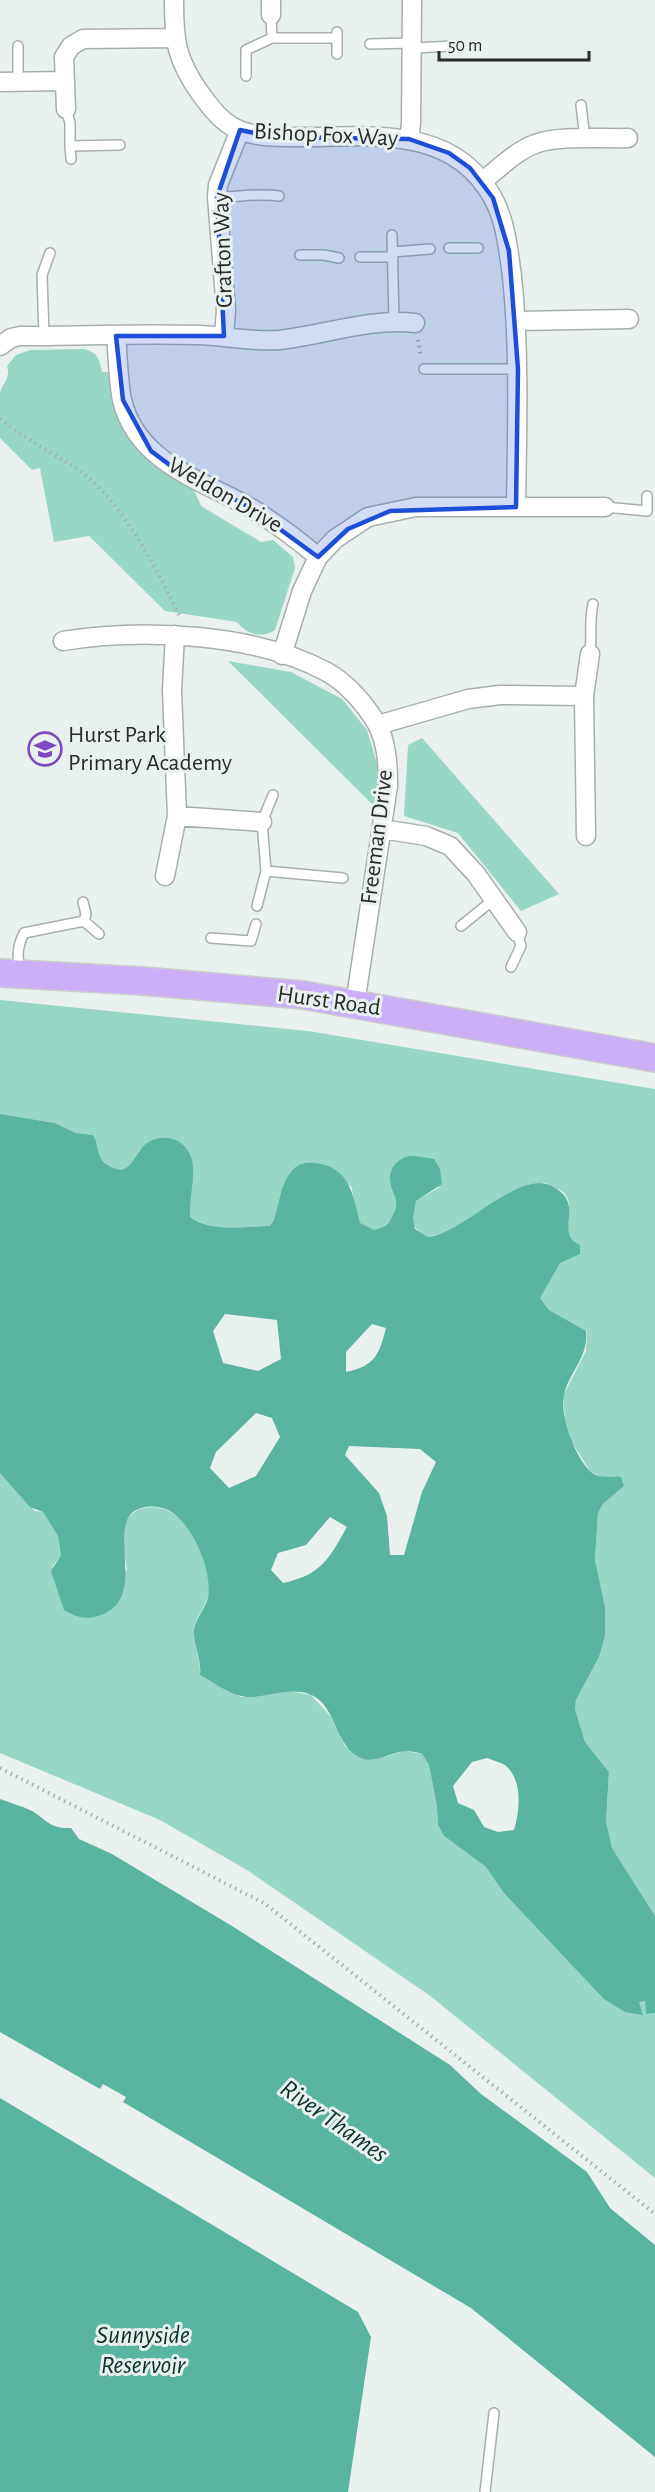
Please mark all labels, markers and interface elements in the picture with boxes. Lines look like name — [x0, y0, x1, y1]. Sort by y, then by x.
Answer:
scale bar — [439, 24, 589, 62]
text: 50 m — [448, 37, 482, 55]
street label: Bishop Fox Way — [253, 119, 399, 151]
street label: Grafton Way — [209, 192, 237, 308]
street label: Weldon Drive — [164, 453, 286, 537]
place label: Hurst Park Primary Academy — [68, 723, 232, 775]
school or university icon: Hurst Park Primary Academy — [27, 731, 63, 767]
street label: Freeman Drive — [357, 768, 397, 906]
street label: Hurst Road — [276, 982, 382, 1020]
water label: River Thames — [276, 2075, 392, 2167]
water label: Sunnyside Reservoir — [96, 2322, 190, 2378]

